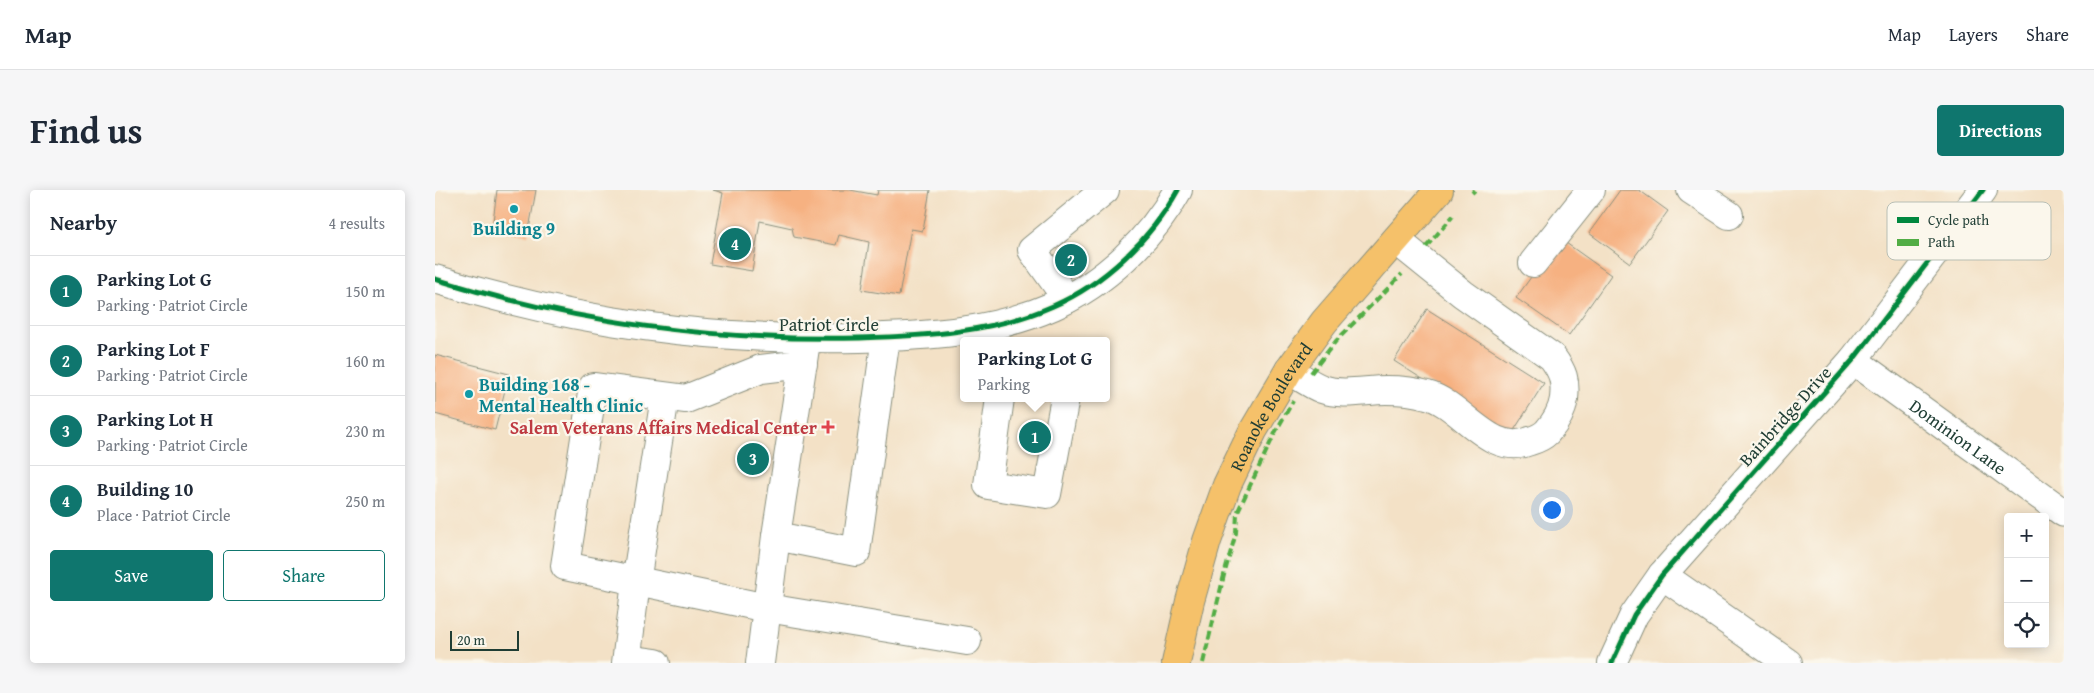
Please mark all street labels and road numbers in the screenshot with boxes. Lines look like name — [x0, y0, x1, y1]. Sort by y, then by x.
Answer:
street label: Patriot Circle — [779, 311, 879, 338]
street label: Roanoke Boulevard — [1222, 336, 1319, 476]
street label: Bainbridge Drive — [1732, 360, 1838, 472]
street label: Dominion Lane — [1904, 392, 2012, 481]

